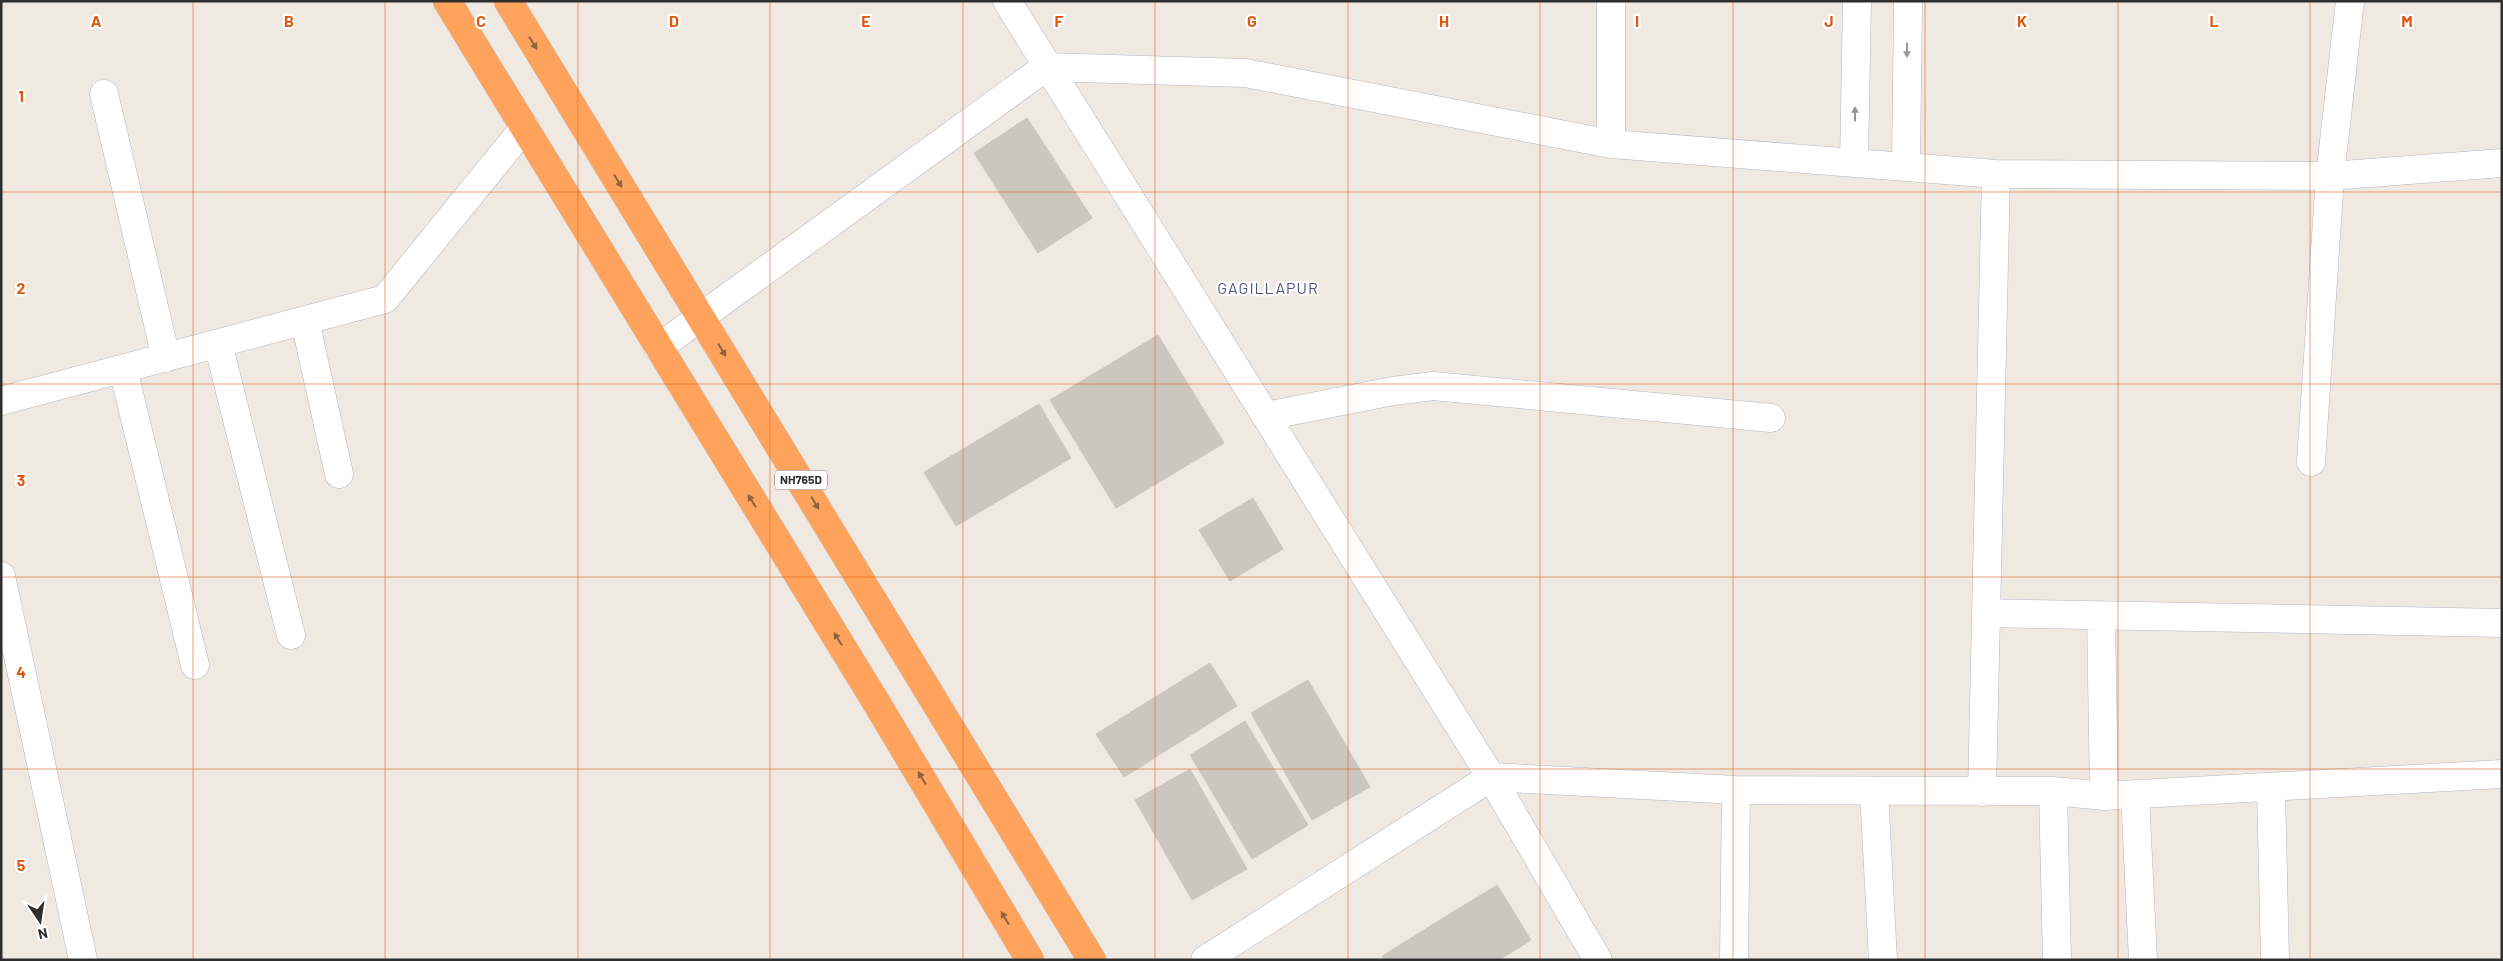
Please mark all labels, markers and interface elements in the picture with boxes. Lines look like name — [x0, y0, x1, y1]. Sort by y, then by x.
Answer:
text: A — [91, 11, 102, 30]
text: B — [284, 11, 294, 30]
text: C — [476, 11, 486, 30]
text: D — [669, 11, 679, 30]
text: E — [861, 11, 871, 30]
text: F — [1055, 11, 1064, 30]
text: G — [1247, 11, 1257, 30]
text: H — [1439, 11, 1449, 30]
text: I — [1635, 11, 1639, 30]
text: J — [1824, 11, 1834, 30]
text: K — [2017, 11, 2027, 30]
text: L — [2209, 11, 2219, 30]
text: M — [2401, 11, 2413, 30]
one-way arrow — [529, 36, 538, 49]
one-way arrow — [1903, 42, 1911, 58]
text: 1 — [18, 86, 24, 105]
one-way arrow — [1851, 106, 1859, 122]
one-way arrow — [614, 175, 623, 188]
text: 2 — [17, 278, 26, 297]
district label: GAGILLAPUR — [1217, 278, 1319, 297]
one-way arrow — [717, 343, 726, 356]
text: 3 — [17, 470, 25, 489]
road number: NH765D — [775, 470, 827, 490]
one-way arrow — [748, 495, 757, 508]
one-way arrow — [811, 497, 820, 510]
one-way arrow — [833, 633, 842, 646]
text: 4 — [16, 662, 26, 681]
one-way arrow — [918, 772, 927, 785]
text: 5 — [17, 855, 26, 874]
north arrow — [15, 896, 65, 946]
one-way arrow — [1001, 911, 1010, 924]
text: N — [37, 925, 49, 943]

